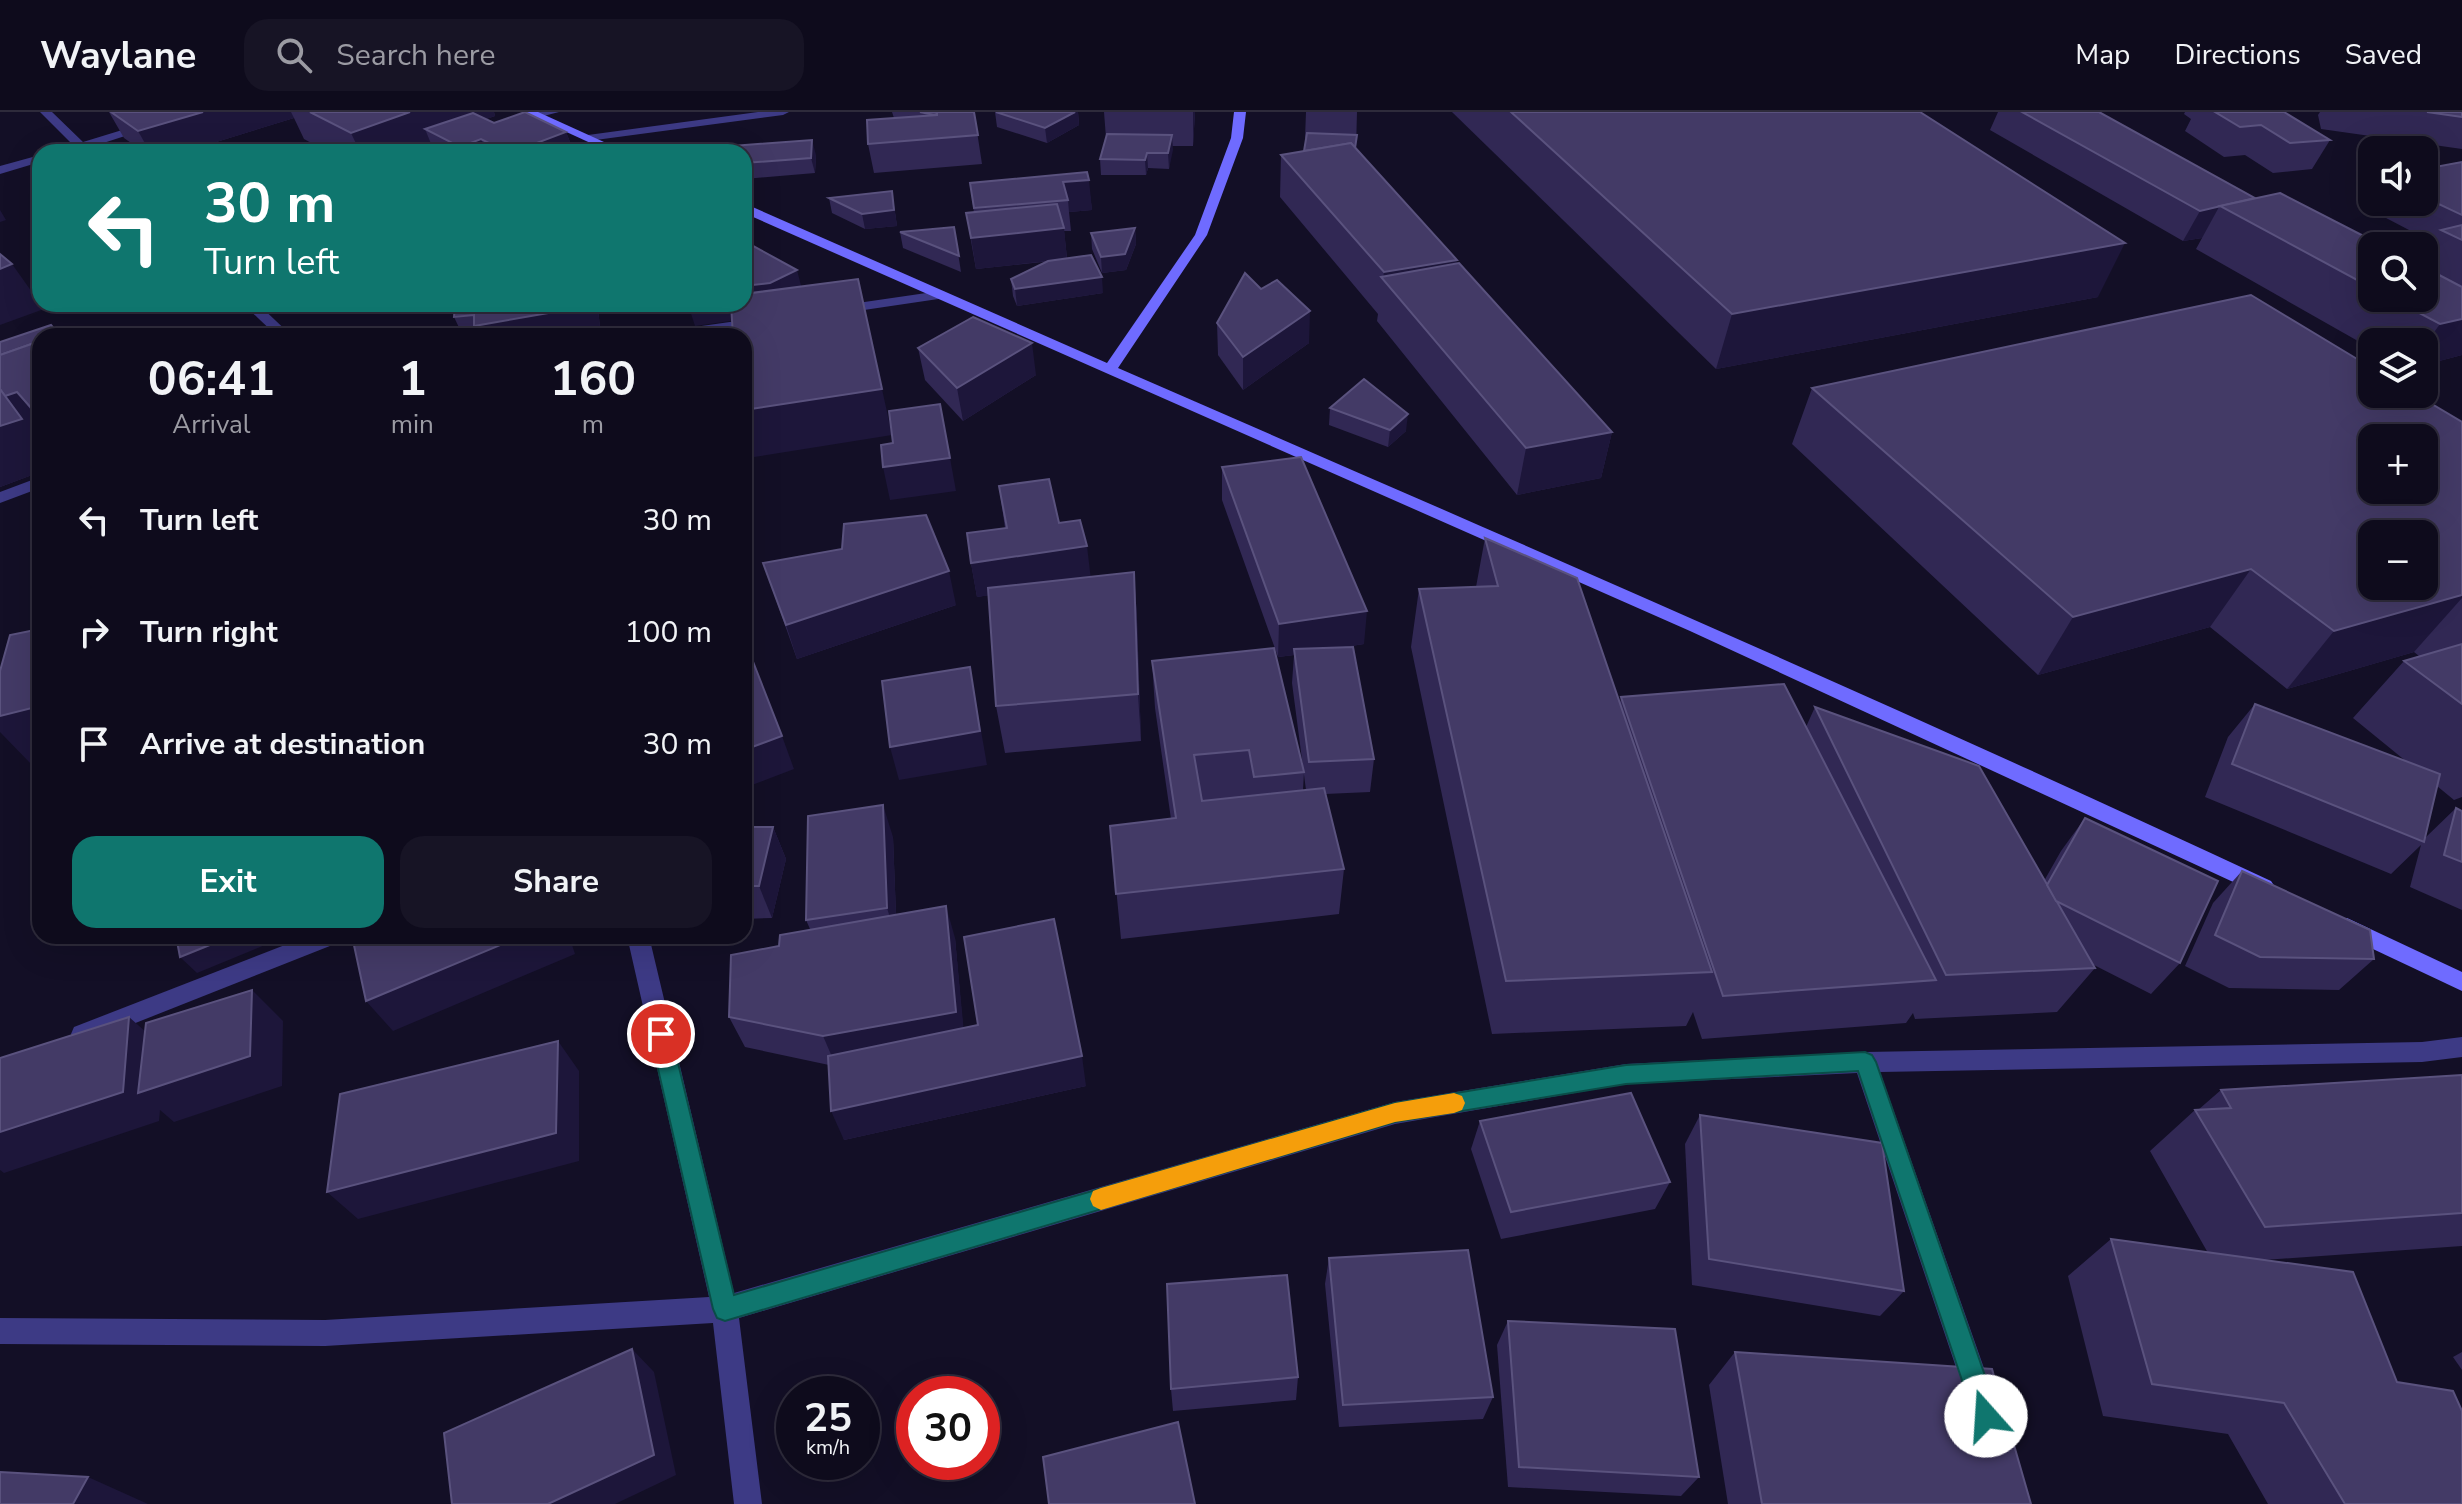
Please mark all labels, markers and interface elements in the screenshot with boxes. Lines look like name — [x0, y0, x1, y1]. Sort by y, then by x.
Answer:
search box — [244, 19, 804, 91]
text: Waylane — [40, 30, 196, 81]
icon: search — [272, 33, 316, 77]
text: Search here — [336, 35, 495, 76]
text: Map — [2075, 36, 2130, 74]
text: Directions — [2174, 36, 2301, 74]
text: Saved — [2345, 36, 2422, 74]
map controls — [2358, 136, 2438, 600]
button: sound — [2358, 136, 2438, 216]
text: 30 m — [204, 165, 335, 242]
icon: left — [72, 176, 176, 280]
button: search — [2358, 232, 2438, 312]
text: Turn left — [204, 238, 339, 287]
button: layers — [2358, 328, 2438, 408]
text: 06:41 — [148, 346, 275, 412]
text: 1 — [398, 346, 427, 412]
text: 160 — [550, 346, 636, 412]
text: Arrival — [172, 407, 251, 442]
text: min — [391, 407, 434, 442]
text: m — [582, 407, 604, 442]
button: + — [2358, 424, 2438, 504]
icon: left — [72, 498, 116, 542]
text: Turn left — [140, 500, 258, 541]
text: 30 m — [643, 500, 712, 541]
button: − — [2358, 520, 2438, 600]
icon: right — [72, 610, 116, 654]
text: Turn right — [140, 612, 278, 653]
text: 100 m — [625, 612, 712, 653]
icon: arrive — [72, 722, 116, 766]
text: Arrive at destination — [140, 724, 425, 765]
text: 30 m — [643, 724, 712, 765]
button: Exit — [72, 836, 384, 928]
button: Share — [400, 836, 712, 928]
pin — [627, 1000, 695, 1068]
icon: arrive — [639, 1012, 683, 1056]
position arrow — [1944, 1374, 2028, 1458]
speed limit sign: 30 — [896, 1376, 1000, 1480]
text: 25 — [804, 1391, 852, 1445]
text: km/h — [806, 1434, 850, 1461]

